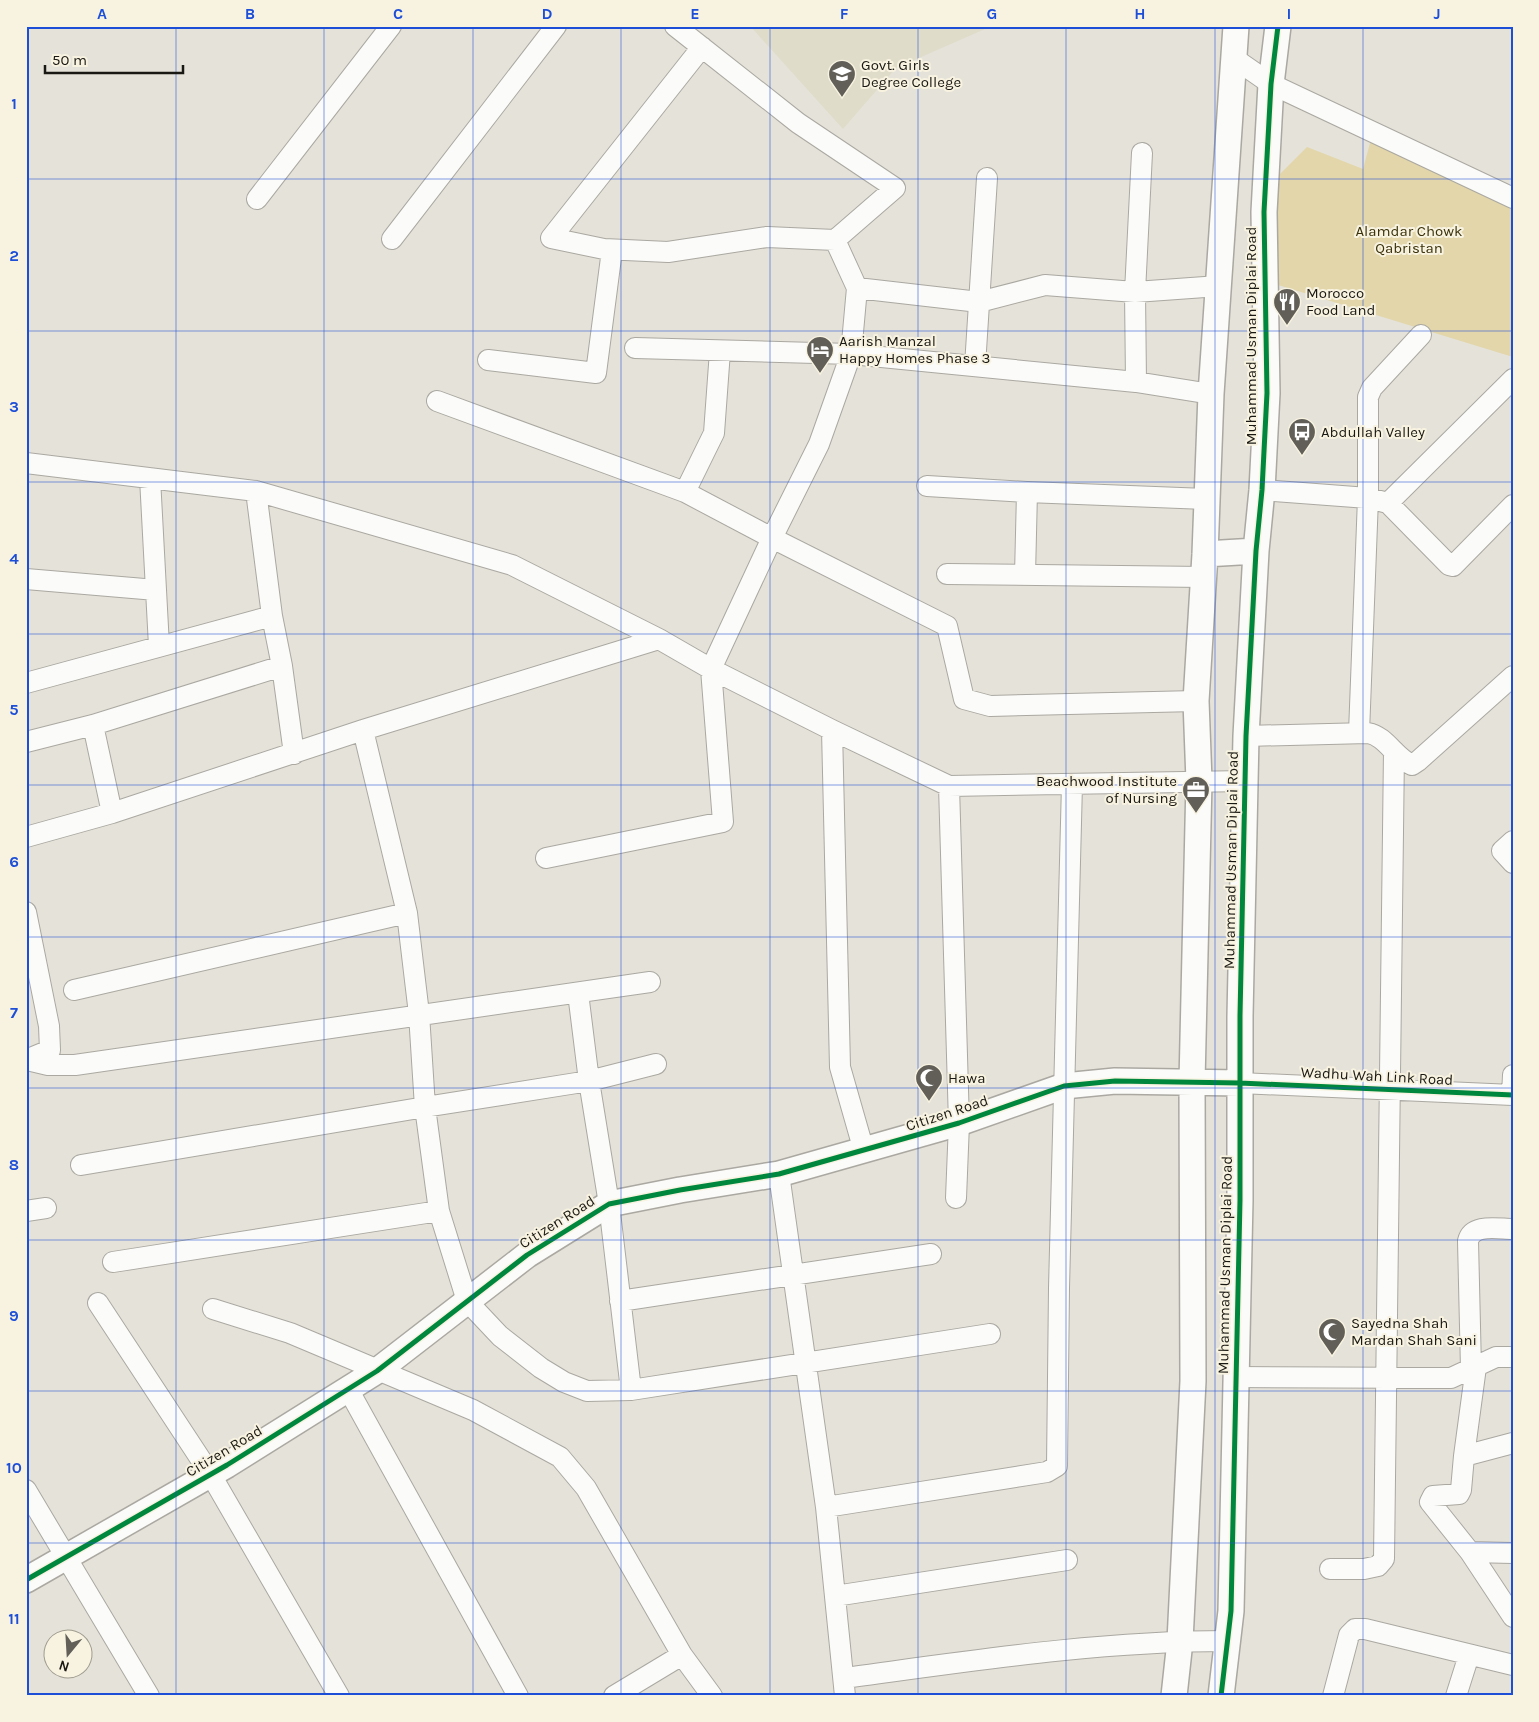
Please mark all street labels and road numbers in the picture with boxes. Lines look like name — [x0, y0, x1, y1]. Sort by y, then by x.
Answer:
street label: Muhammad Usman Diplai Road — [1242, 227, 1260, 445]
street label: Muhammad Usman Diplai Road — [1220, 751, 1242, 969]
street label: Wadhu Wah Link Road — [1300, 1063, 1454, 1089]
street label: Citizen Road — [903, 1091, 991, 1135]
street label: Muhammad Usman Diplai Road — [1214, 1156, 1236, 1374]
street label: Citizen Road — [516, 1192, 598, 1252]
street label: Citizen Road — [183, 1421, 265, 1481]

